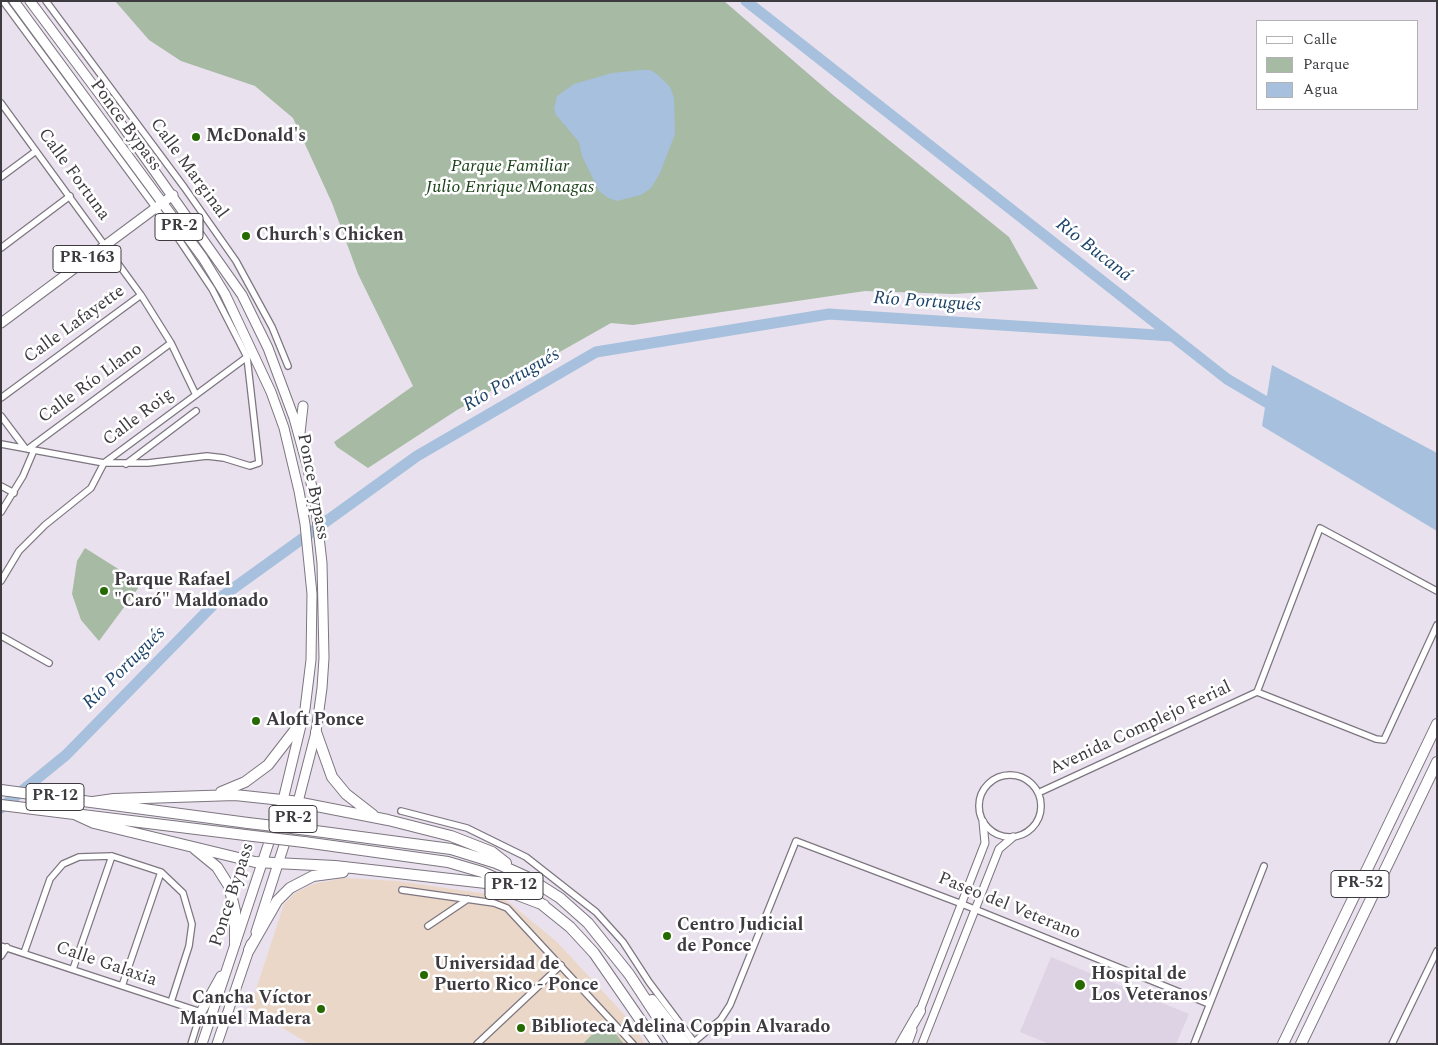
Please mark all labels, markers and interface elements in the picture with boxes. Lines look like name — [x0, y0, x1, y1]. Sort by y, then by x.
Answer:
legend — [1256, 20, 1418, 110]
text: Calle — [1303, 28, 1337, 51]
text: Parque — [1303, 53, 1350, 76]
street label: Ponce Bypass — [84, 76, 166, 176]
text: Agua — [1303, 78, 1338, 101]
street label: Calle Marginal — [144, 115, 232, 223]
street label: Calle Fortuna — [32, 125, 114, 225]
place label: McDonald's — [206, 126, 306, 148]
marker: McDonald's — [190, 131, 202, 143]
park label: Parque Familiar Julio Enrique Monagas — [426, 156, 594, 198]
road number: PR-2 — [155, 213, 203, 240]
water label: Río Bucaná — [1050, 214, 1136, 288]
place label: Church's Chicken — [256, 225, 404, 247]
marker: Church's Chicken — [240, 230, 252, 242]
road number: PR-163 — [53, 245, 121, 272]
street label: Calle Lafayette — [20, 281, 130, 369]
water label: Río Portugués — [872, 288, 982, 318]
street label: Calle Río Llano — [35, 339, 147, 429]
water label: Río Portugués — [460, 344, 564, 418]
street label: Calle Roig — [99, 385, 179, 451]
street label: Ponce Bypass — [291, 432, 333, 542]
place label: Parque Rafael "Caró" Maldonado — [114, 570, 268, 612]
marker: Parque Rafael "Caró" Maldonado — [98, 585, 110, 597]
water label: Río Portugués — [79, 623, 171, 715]
street label: Avenida Complejo Ferial — [1047, 677, 1235, 781]
place label: Aloft Ponce — [266, 710, 364, 732]
marker: Aloft Ponce — [250, 715, 262, 727]
road number: PR-12 — [26, 784, 84, 810]
road number: PR-2 — [269, 806, 317, 832]
street label: Ponce Bypass — [206, 840, 260, 950]
street label: Paseo del Veterano — [935, 869, 1083, 945]
road number: PR-52 — [1331, 871, 1389, 898]
road number: PR-12 — [485, 872, 543, 899]
place label: Centro Judicial de Ponce — [677, 915, 803, 958]
marker: Centro Judicial de Ponce — [661, 930, 673, 942]
street label: Calle Galaxia — [53, 938, 159, 992]
place label: Universidad de Puerto Rico - Ponce — [434, 954, 598, 996]
place label: Hospital de Los Veteranos — [1091, 964, 1208, 1006]
marker: Universidad de Puerto Rico - Ponce — [418, 969, 430, 981]
marker: Hospital de Los Veteranos — [1073, 978, 1087, 992]
place label: Cancha Víctor Manuel Madera — [179, 988, 311, 1030]
marker: Cancha Víctor Manuel Madera — [315, 1003, 327, 1015]
place label: Biblioteca Adelina Coppin Alvarado — [531, 1017, 830, 1039]
marker: Biblioteca Adelina Coppin Alvarado — [515, 1022, 527, 1034]

